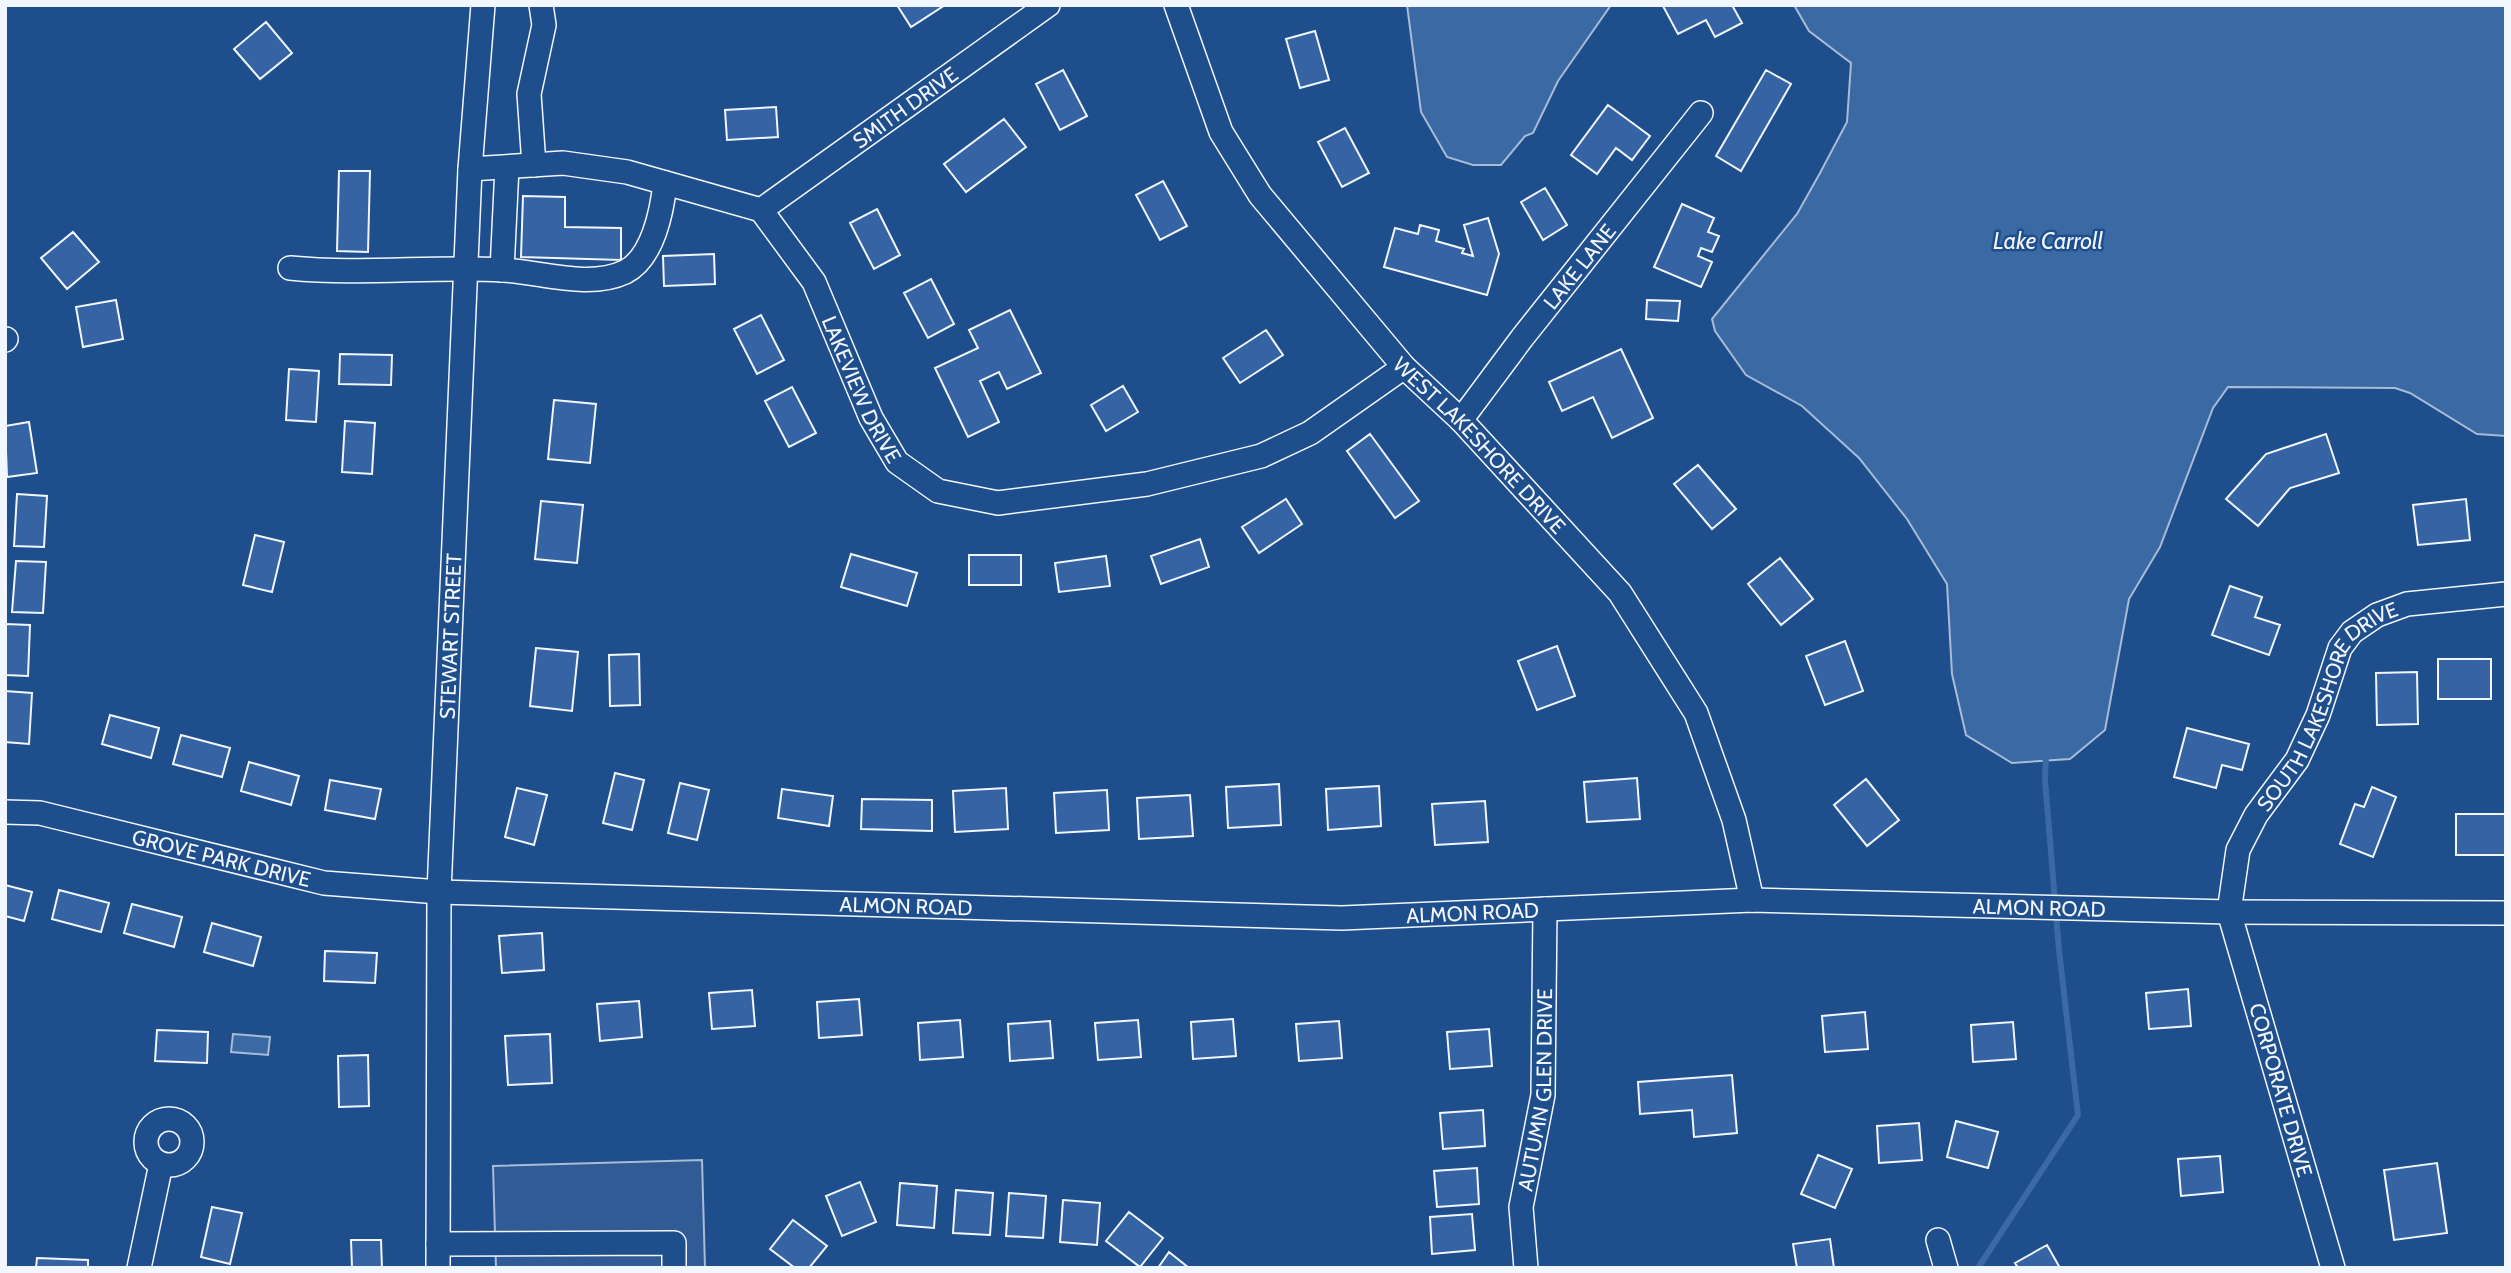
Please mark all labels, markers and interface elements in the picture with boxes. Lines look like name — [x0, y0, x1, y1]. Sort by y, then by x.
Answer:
street label: SMITH DRIVE — [848, 61, 962, 153]
street label: LAKE LANE — [1538, 219, 1621, 314]
water label: Lake Carroll — [1993, 227, 2104, 255]
street label: LAKEVIEW DRIVE — [817, 312, 907, 467]
street label: WEST LAKESHORE DRIVE — [1388, 351, 1571, 538]
street label: STEWART STREET — [434, 553, 466, 720]
street label: SOUTH LAKESHORE DRIVE — [2251, 596, 2401, 816]
street label: GROVE PARK DRIVE — [130, 824, 313, 892]
street label: ALMON ROAD — [839, 891, 973, 920]
street label: ALMON ROAD — [1972, 893, 2106, 921]
street label: ALMON ROAD — [1406, 897, 1540, 928]
street label: AUTUMN GLEN DRIVE — [1512, 988, 1557, 1193]
street label: CORPORATE DRIVE — [2244, 1000, 2318, 1180]

